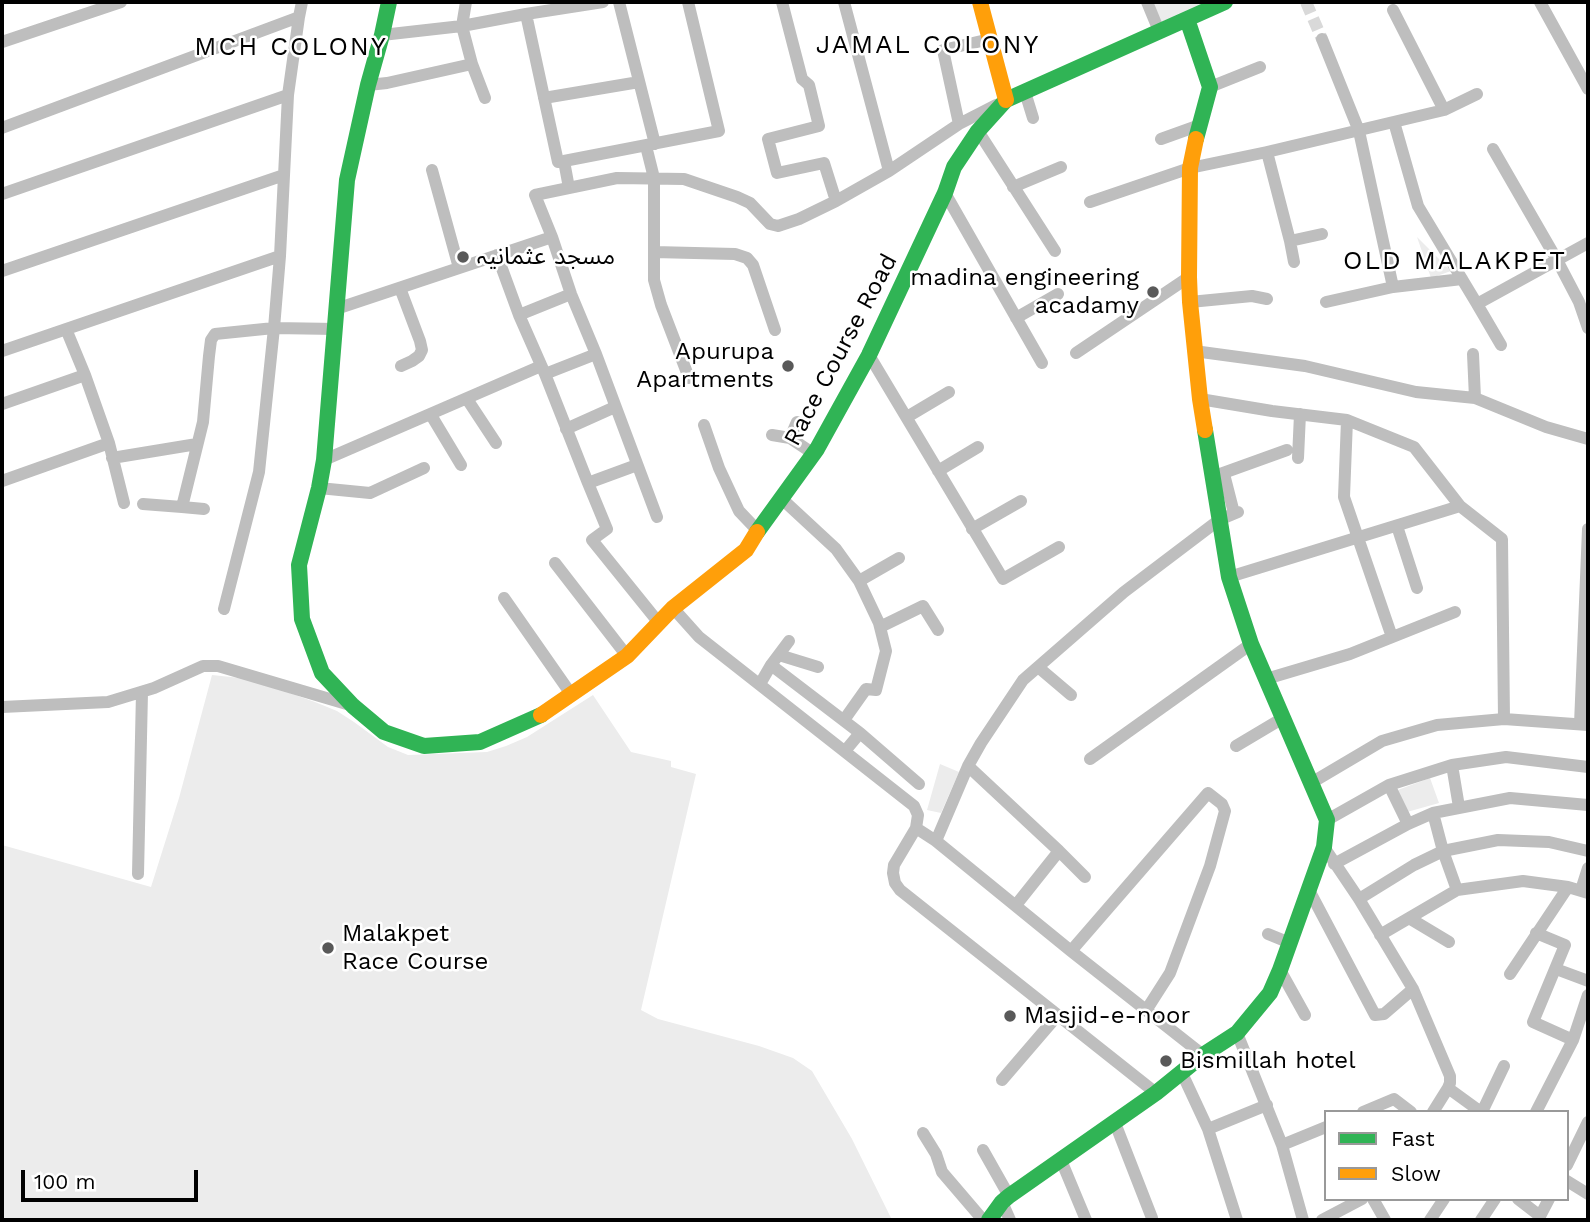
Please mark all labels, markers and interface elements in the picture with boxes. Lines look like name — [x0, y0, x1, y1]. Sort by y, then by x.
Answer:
district label: JAMAL COLONY — [817, 29, 1039, 61]
district label: MCH COLONY — [195, 31, 387, 63]
place label: مسجد عثمانیہ — [477, 243, 615, 271]
district label: OLD MALAKPET — [1345, 245, 1565, 277]
marker: مسجد عثمانیہ — [455, 249, 471, 265]
street label: Race Course Road — [778, 249, 904, 451]
place label: madina engineering acadamy — [910, 264, 1139, 320]
marker: madina engineering acadamy — [1145, 284, 1161, 300]
place label: Apurupa Apartments — [636, 338, 774, 394]
marker: Apurupa Apartments — [780, 358, 796, 374]
place label: Malakpet Race Course — [342, 920, 488, 976]
marker: Malakpet Race Course — [320, 940, 336, 956]
place label: Masjid-e-noor — [1024, 1002, 1190, 1030]
marker: Masjid-e-noor — [1002, 1008, 1018, 1024]
place label: Bismillah hotel — [1180, 1047, 1356, 1075]
marker: Bismillah hotel — [1158, 1053, 1174, 1069]
legend — [1324, 1110, 1569, 1201]
text: Fast — [1391, 1126, 1435, 1151]
scale bar — [24, 1156, 201, 1200]
text: Slow — [1391, 1161, 1441, 1186]
text: 100 m — [34, 1169, 96, 1194]

